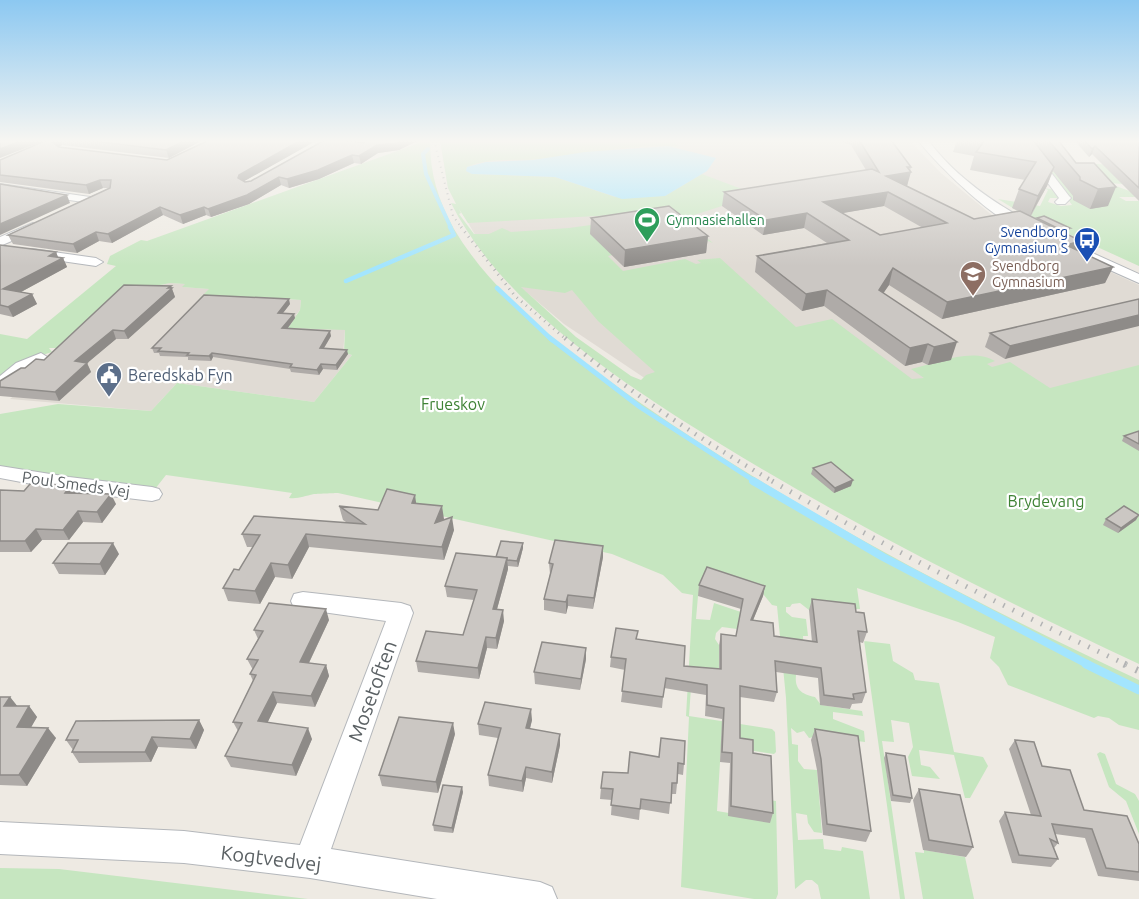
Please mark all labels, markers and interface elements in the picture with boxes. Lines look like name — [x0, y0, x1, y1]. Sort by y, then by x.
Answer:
sports icon: Gymnasiehallen — [632, 205, 662, 243]
place label: Gymnasiehallen — [666, 212, 765, 228]
place label: Svendborg Gymnasium S — [985, 224, 1068, 256]
bus stop icon: Svendborg Gymnasium S — [1072, 225, 1102, 263]
place label: Svendborg Gymnasium — [992, 258, 1065, 290]
school or university icon: Svendborg Gymnasium — [958, 259, 988, 297]
public building icon: Beredskab Fyn — [94, 360, 124, 398]
place label: Beredskab Fyn — [128, 366, 233, 384]
park label: Frueskov — [421, 395, 485, 413]
street label: Poul Smeds Vej — [21, 467, 131, 501]
park label: Brydevang — [1008, 492, 1084, 510]
street label: Mosetoften — [343, 637, 401, 745]
street label: Kogtvedvej — [219, 840, 323, 876]

